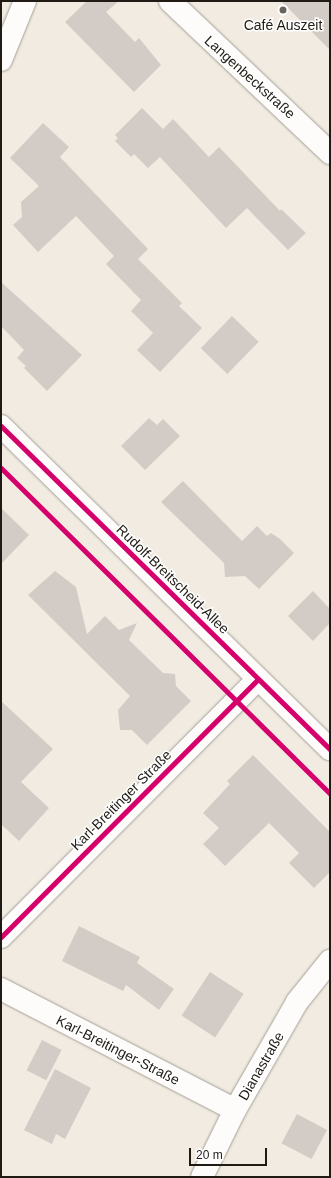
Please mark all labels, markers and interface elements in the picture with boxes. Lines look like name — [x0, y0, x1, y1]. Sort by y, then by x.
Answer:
marker: Café Auszeit — [278, 5, 288, 15]
place label: Café Auszeit — [243, 17, 323, 33]
street label: Langenbeckstraße — [201, 32, 299, 122]
street label: Rudolf-Breitscheid-Allee — [113, 521, 233, 637]
street label: Karl-Breitinger Straße — [67, 746, 175, 854]
street label: Karl-Breitinger-Straße — [54, 1012, 182, 1088]
street label: Dianastraße — [235, 1029, 287, 1103]
scale bar — [191, 1140, 269, 1166]
text: 20 m — [196, 1148, 223, 1162]

